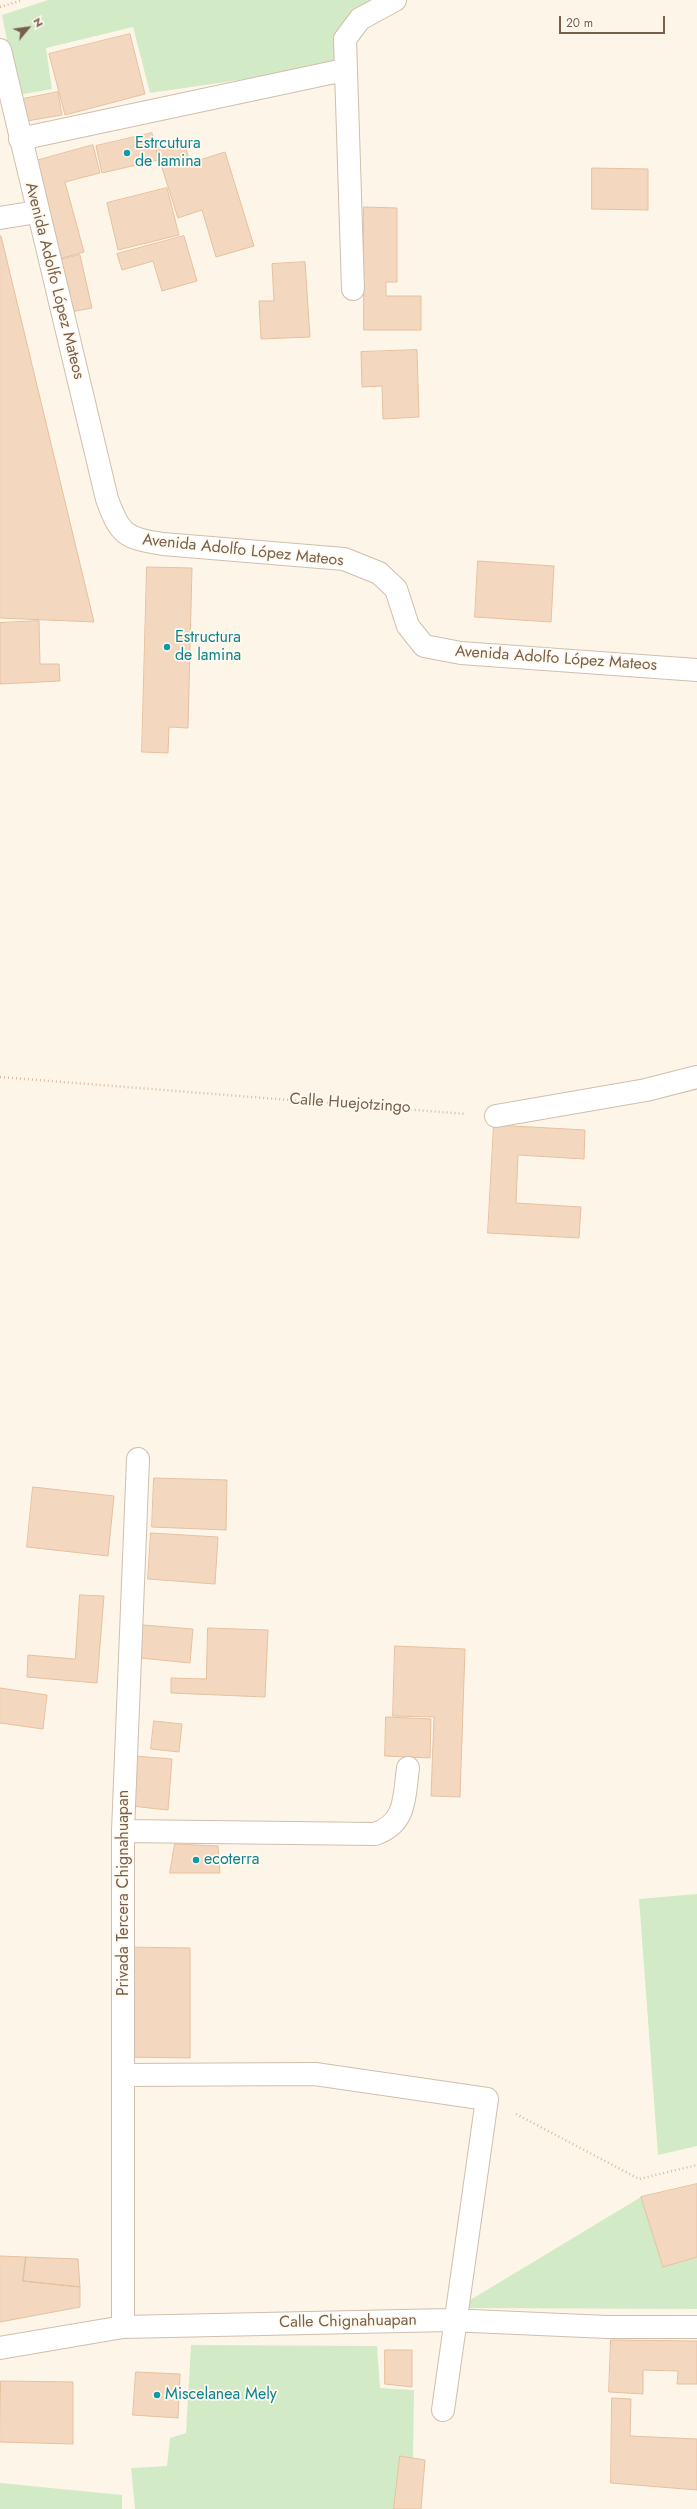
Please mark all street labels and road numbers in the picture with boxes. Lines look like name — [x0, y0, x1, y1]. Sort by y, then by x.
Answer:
street label: Avenida Adolfo López Mateos — [20, 181, 88, 381]
street label: Avenida Adolfo López Mateos — [141, 531, 345, 571]
street label: Avenida Adolfo López Mateos — [454, 642, 658, 676]
street label: Calle Huejotzingo — [289, 1090, 411, 1118]
street label: Privada Tercera Chignahuapan — [114, 1790, 134, 1996]
street label: Calle Chignahuapan — [279, 2311, 417, 2333]

